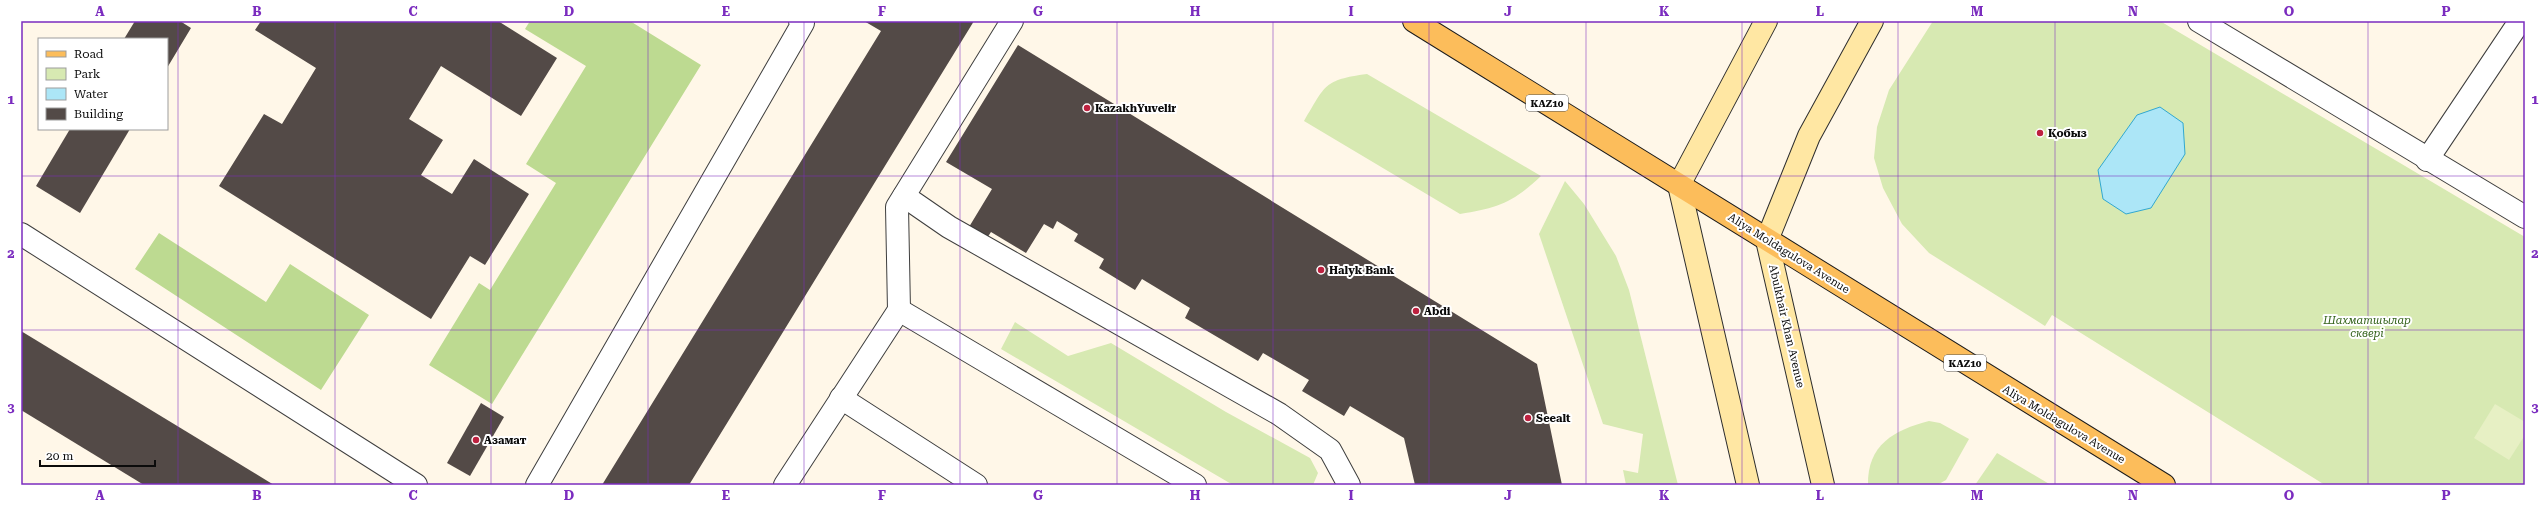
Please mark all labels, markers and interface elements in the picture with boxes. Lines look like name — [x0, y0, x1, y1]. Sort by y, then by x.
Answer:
text: A — [95, 4, 105, 19]
text: B — [252, 4, 262, 19]
text: C — [408, 4, 418, 19]
text: D — [564, 4, 574, 19]
text: E — [722, 4, 730, 19]
text: F — [878, 4, 886, 19]
text: G — [1033, 4, 1043, 19]
text: H — [1190, 4, 1201, 19]
text: I — [1348, 4, 1354, 19]
text: J — [1504, 4, 1512, 19]
text: K — [1659, 4, 1670, 19]
text: L — [1816, 4, 1824, 19]
text: M — [1971, 4, 1984, 19]
text: N — [2128, 4, 2138, 19]
text: O — [2284, 4, 2295, 19]
text: P — [2442, 4, 2451, 19]
legend — [38, 38, 168, 130]
text: Road — [74, 47, 104, 61]
text: Park — [74, 67, 101, 81]
text: Water — [74, 87, 108, 101]
text: 1 — [7, 92, 15, 107]
text: 1 — [2531, 92, 2539, 107]
road number: KAZ10 — [1526, 95, 1568, 111]
place label: KazakhYuvelir — [1095, 102, 1176, 115]
marker: KazakhYuvelir — [1082, 103, 1092, 113]
text: Building — [74, 107, 123, 121]
place label: Қобыз — [2048, 127, 2087, 140]
marker: Қобыз — [2035, 128, 2045, 138]
street label: Aliya Moldagulova Avenue — [1726, 211, 1852, 296]
text: 2 — [7, 246, 15, 261]
text: 2 — [2531, 246, 2539, 261]
street label: Abulkhair Khan Avenue — [1766, 263, 1807, 389]
place label: Halyk Bank — [1329, 264, 1395, 277]
marker: Halyk Bank — [1316, 265, 1326, 275]
place label: Abdi — [1424, 305, 1451, 318]
marker: Abdi — [1411, 306, 1421, 316]
park label: Шахматшылар сквері — [2322, 314, 2411, 340]
road number: KAZ10 — [1944, 355, 1986, 371]
street label: Aliya Moldagulova Avenue — [2000, 383, 2127, 466]
text: 3 — [7, 400, 15, 415]
text: 3 — [2531, 400, 2539, 415]
place label: Seealt — [1536, 412, 1571, 425]
marker: Seealt — [1523, 413, 1533, 423]
place label: Азамат — [484, 434, 527, 447]
marker: Азамат — [471, 435, 481, 445]
scale bar — [40, 442, 155, 468]
text: 20 m — [46, 449, 73, 463]
text: A — [95, 488, 105, 503]
text: B — [252, 488, 262, 503]
text: C — [408, 488, 418, 503]
text: D — [564, 488, 574, 503]
text: E — [722, 488, 730, 503]
text: F — [878, 488, 886, 503]
text: G — [1033, 488, 1043, 503]
text: H — [1190, 488, 1201, 503]
text: I — [1348, 488, 1354, 503]
text: J — [1504, 488, 1512, 503]
text: K — [1659, 488, 1670, 503]
text: L — [1816, 488, 1824, 503]
text: M — [1971, 488, 1984, 503]
text: N — [2128, 488, 2138, 503]
text: O — [2284, 488, 2295, 503]
text: P — [2442, 488, 2451, 503]

